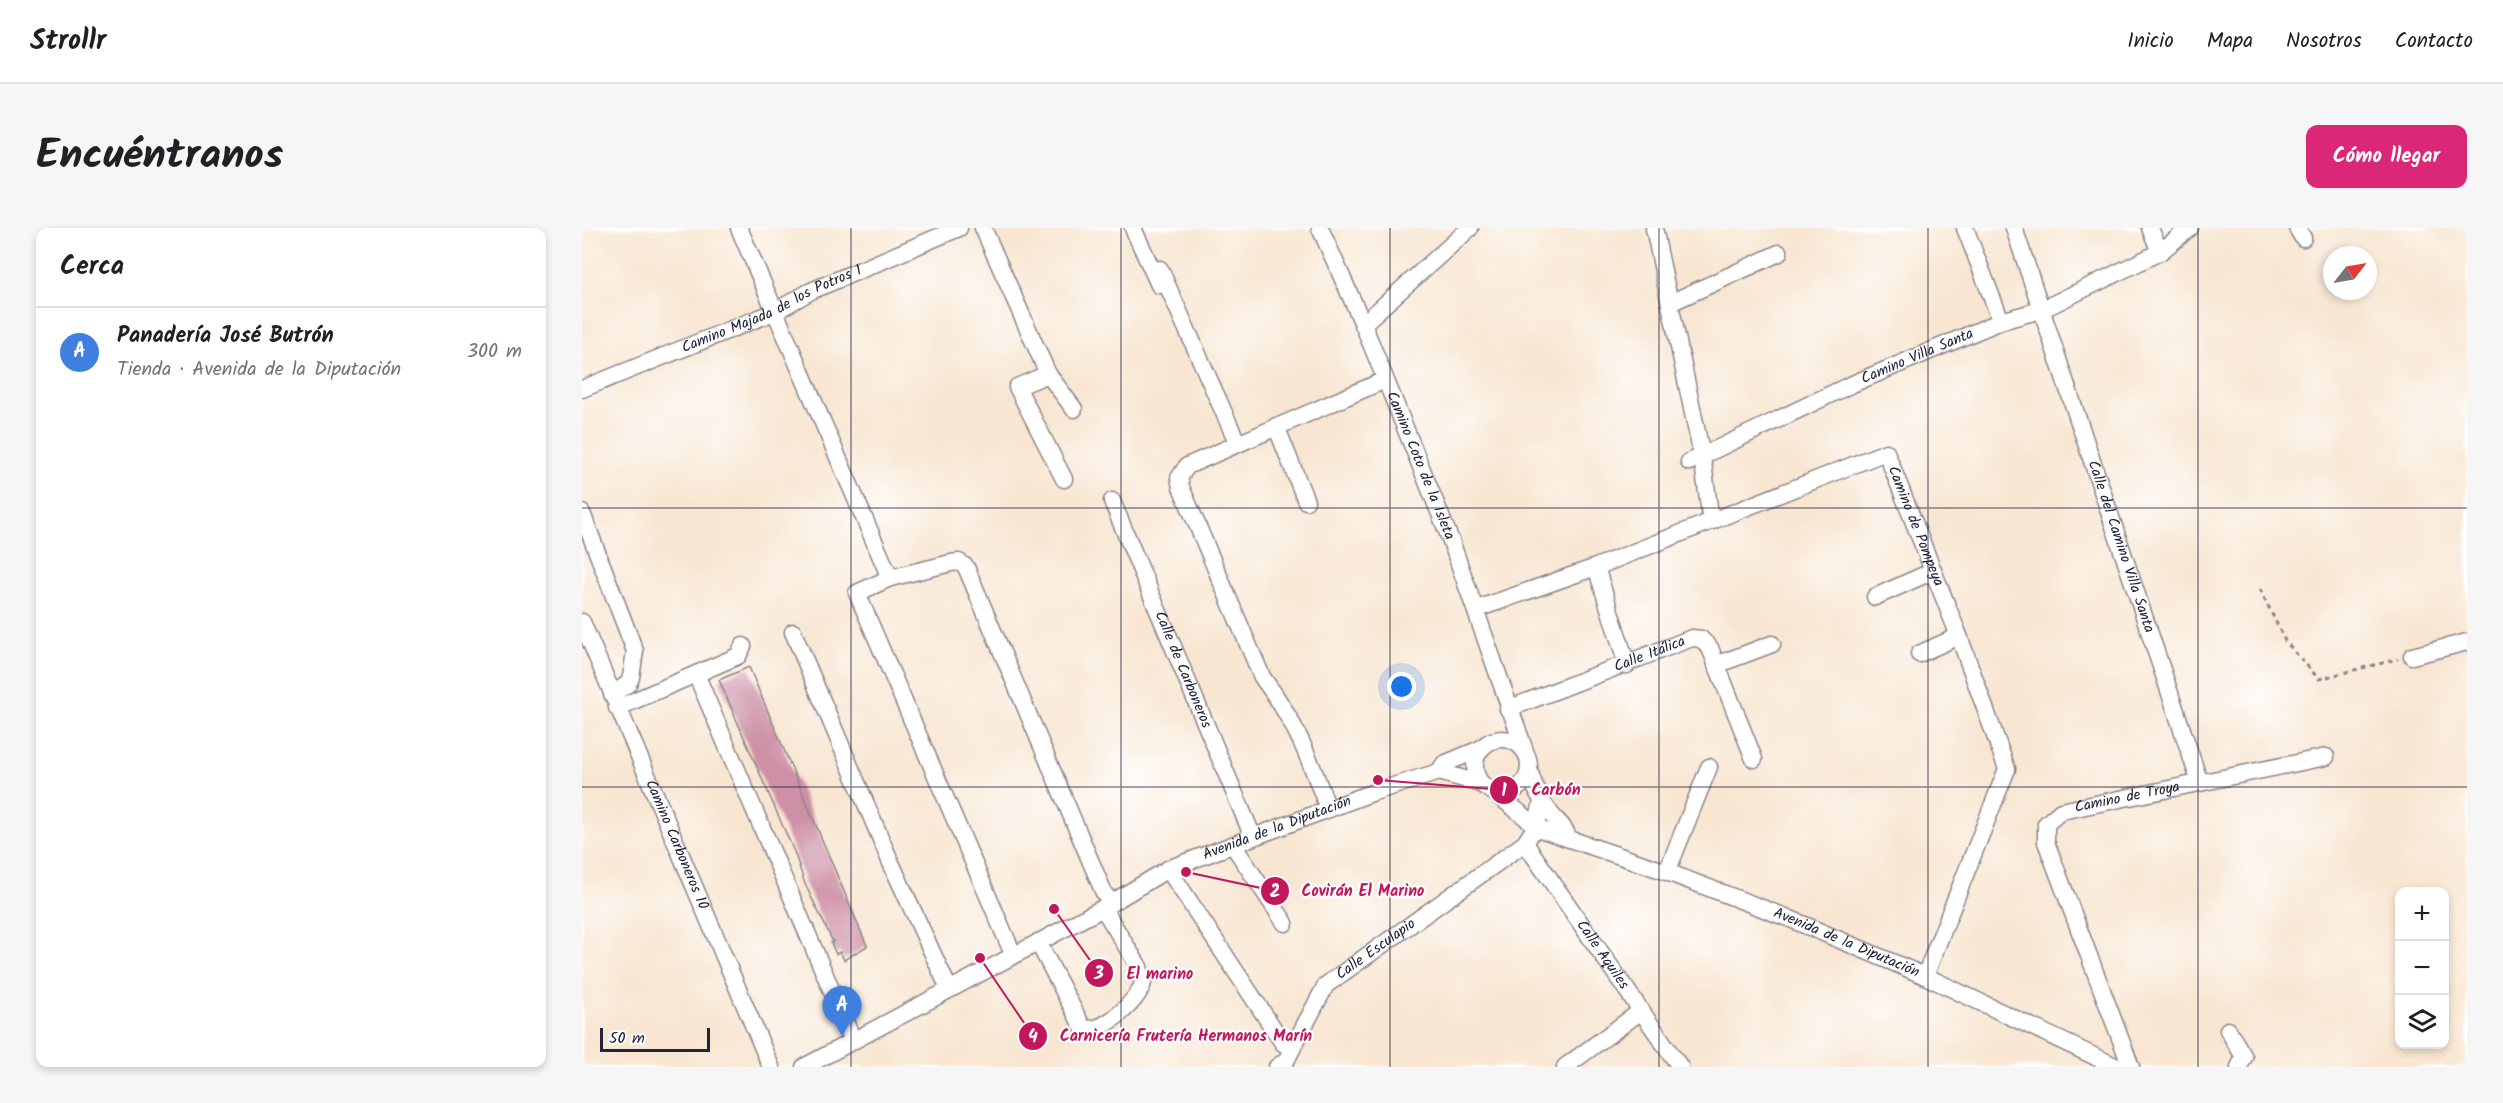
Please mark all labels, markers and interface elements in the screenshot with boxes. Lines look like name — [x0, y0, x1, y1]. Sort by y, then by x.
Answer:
text: Strollr — [30, 19, 106, 64]
text: Inicio — [2127, 25, 2174, 58]
text: Mapa — [2207, 25, 2253, 58]
text: Nosotros — [2286, 25, 2362, 58]
text: Contacto — [2395, 25, 2473, 58]
text: Encuéntranos — [36, 123, 283, 190]
button: Cómo llegar — [2306, 125, 2467, 188]
text: Cerca — [60, 246, 124, 288]
north arrow — [2323, 246, 2377, 300]
street label: Camino Majada de los Potros 1 — [678, 259, 866, 360]
text: Panadería José Butrón — [117, 319, 334, 354]
street label: Camino Villa Santa — [1857, 322, 1977, 391]
text: A — [73, 336, 86, 368]
text: 300 m — [467, 336, 522, 368]
text: Tienda · Avenida de la Diputación — [117, 354, 401, 386]
street label: Camino Coto de la Isleta — [1380, 388, 1461, 543]
street label: Calle del Camino Villa Santa — [2081, 457, 2161, 636]
street label: Camino de Pompeya — [1881, 462, 1950, 590]
street label: Calle de Carboneros — [1148, 607, 1218, 733]
street label: Calle Itálica — [1611, 630, 1689, 679]
your location — [1387, 672, 1416, 701]
callout: Carbón — [1489, 773, 1592, 807]
street label: Camino de Troya — [2073, 775, 2182, 820]
street label: Camino Carboneros 10 — [638, 776, 715, 914]
text: 1 — [1501, 777, 1507, 806]
text: Carbón — [1532, 778, 1581, 803]
street label: Avenida de la Diputación — [1199, 789, 1355, 867]
callout: Covirán El Marino — [1260, 874, 1436, 908]
text: 2 — [1270, 878, 1280, 907]
text: Covirán El Marino — [1302, 879, 1424, 904]
map controls — [2395, 887, 2449, 1049]
button: + — [2395, 887, 2449, 941]
street label: Avenida de la Diputación — [1770, 901, 1923, 984]
street label: Calle Esculapio — [1331, 912, 1421, 986]
street label: Calle Aquiles — [1570, 915, 1635, 995]
button: − — [2395, 941, 2449, 995]
callout: El marino — [1084, 956, 1205, 990]
text: 3 — [1093, 960, 1104, 989]
text: El marino — [1127, 962, 1193, 987]
pin: A — [822, 986, 862, 1036]
button: layers — [2395, 995, 2449, 1049]
callout: Carnicería Frutería Hermanos Marín — [1018, 1019, 1324, 1053]
text: 4 — [1028, 1023, 1038, 1052]
text: Carnicería Frutería Hermanos Marín — [1060, 1024, 1312, 1049]
scale bar — [600, 1025, 710, 1052]
text: 50 m — [609, 1026, 645, 1051]

